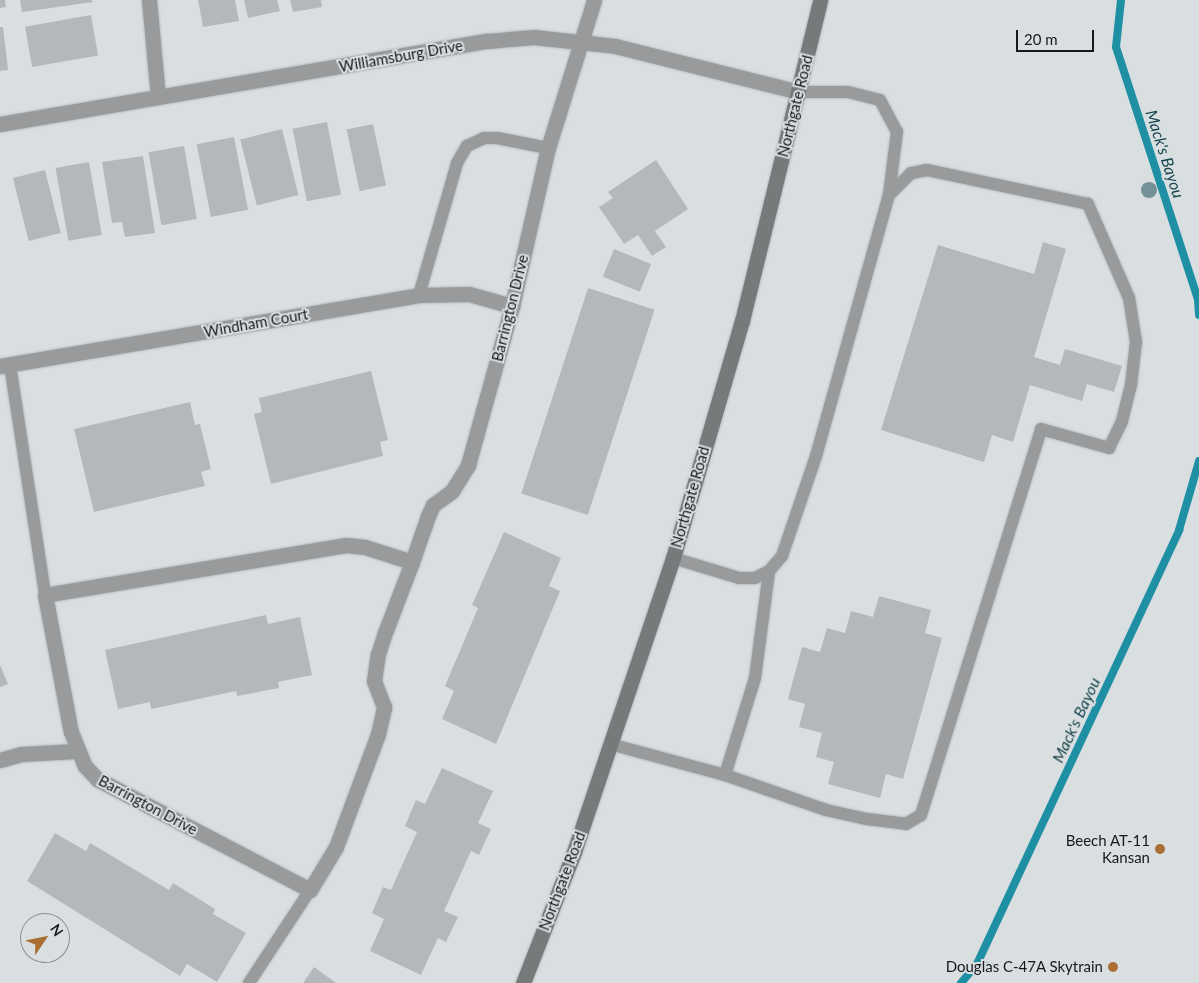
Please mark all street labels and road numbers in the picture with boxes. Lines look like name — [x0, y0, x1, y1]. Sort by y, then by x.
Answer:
street label: Williamsburg Drive — [338, 36, 464, 76]
street label: Northgate Road — [774, 53, 816, 159]
street label: Barrington Drive — [488, 253, 532, 363]
street label: Windham Court — [203, 305, 309, 341]
street label: Northgate Road — [667, 444, 713, 550]
street label: Barrington Drive — [95, 771, 201, 839]
street label: Northgate Road — [535, 829, 589, 933]

